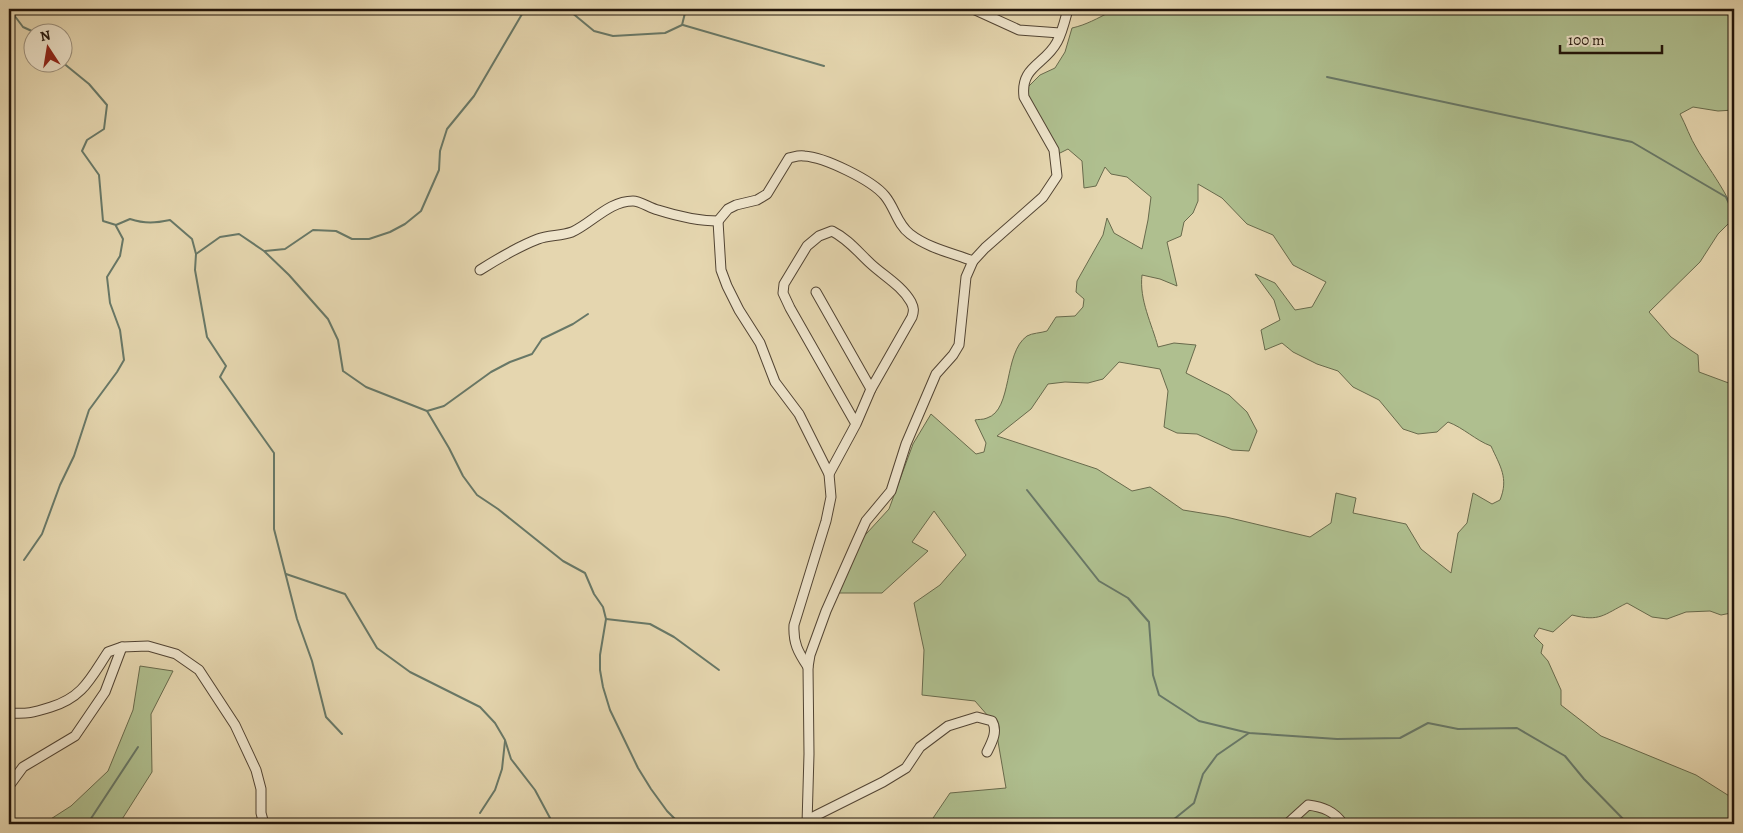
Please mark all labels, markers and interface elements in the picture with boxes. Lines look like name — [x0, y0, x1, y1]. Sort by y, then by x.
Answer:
north arrow — [22, 22, 72, 72]
scale bar — [1560, 22, 1663, 54]
text: N — [38, 25, 52, 46]
text: 100 m — [1568, 30, 1605, 50]

